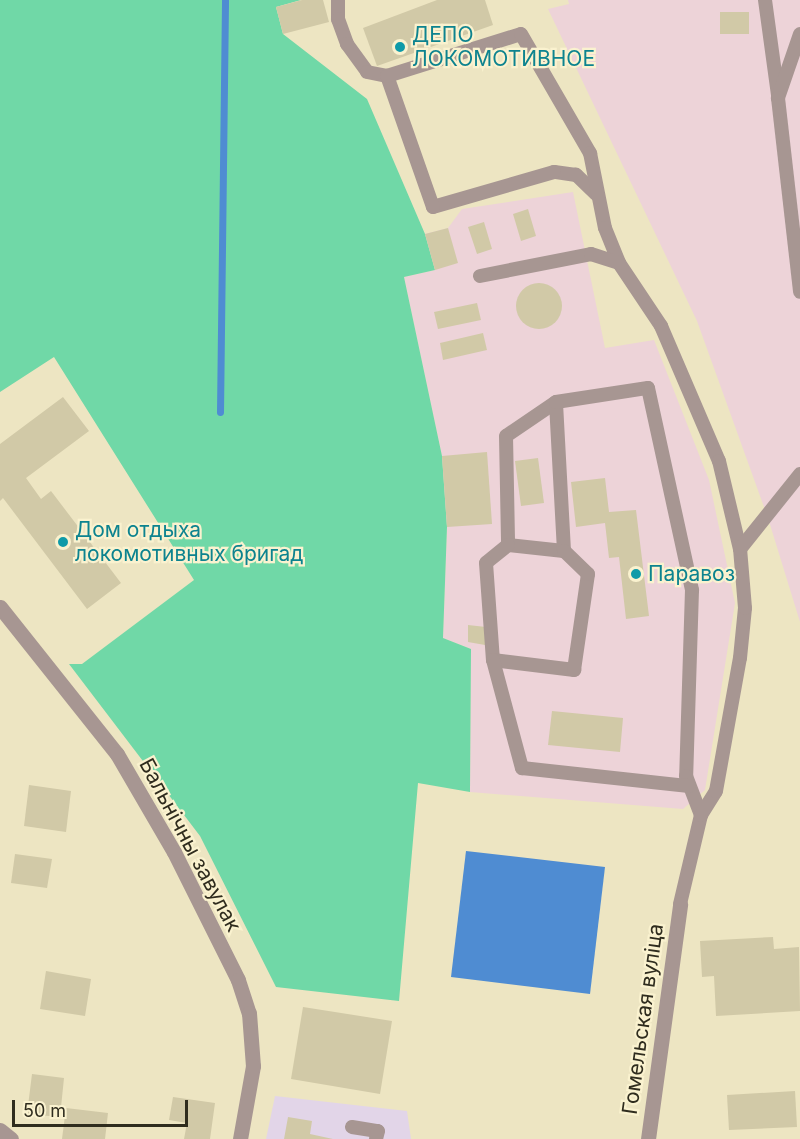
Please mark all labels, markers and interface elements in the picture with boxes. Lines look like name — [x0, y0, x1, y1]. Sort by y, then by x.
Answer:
place label: ДЕПО ЛОКОМОТИВНОЕ — [412, 22, 595, 72]
marker: ДЕПО ЛОКОМОТИВНОЕ — [393, 40, 407, 54]
place label: Дом отдыха локомотивных бригад — [75, 517, 303, 567]
marker: Дом отдыха локомотивных бригад — [56, 535, 70, 549]
place label: Паравоз — [648, 561, 735, 587]
marker: Паравоз — [629, 567, 643, 581]
street label: Бальнічны завулак — [134, 754, 246, 936]
street label: Гомельская вуліца — [617, 922, 669, 1116]
scale bar — [15, 1088, 190, 1126]
text: 50 m — [23, 1100, 66, 1121]

